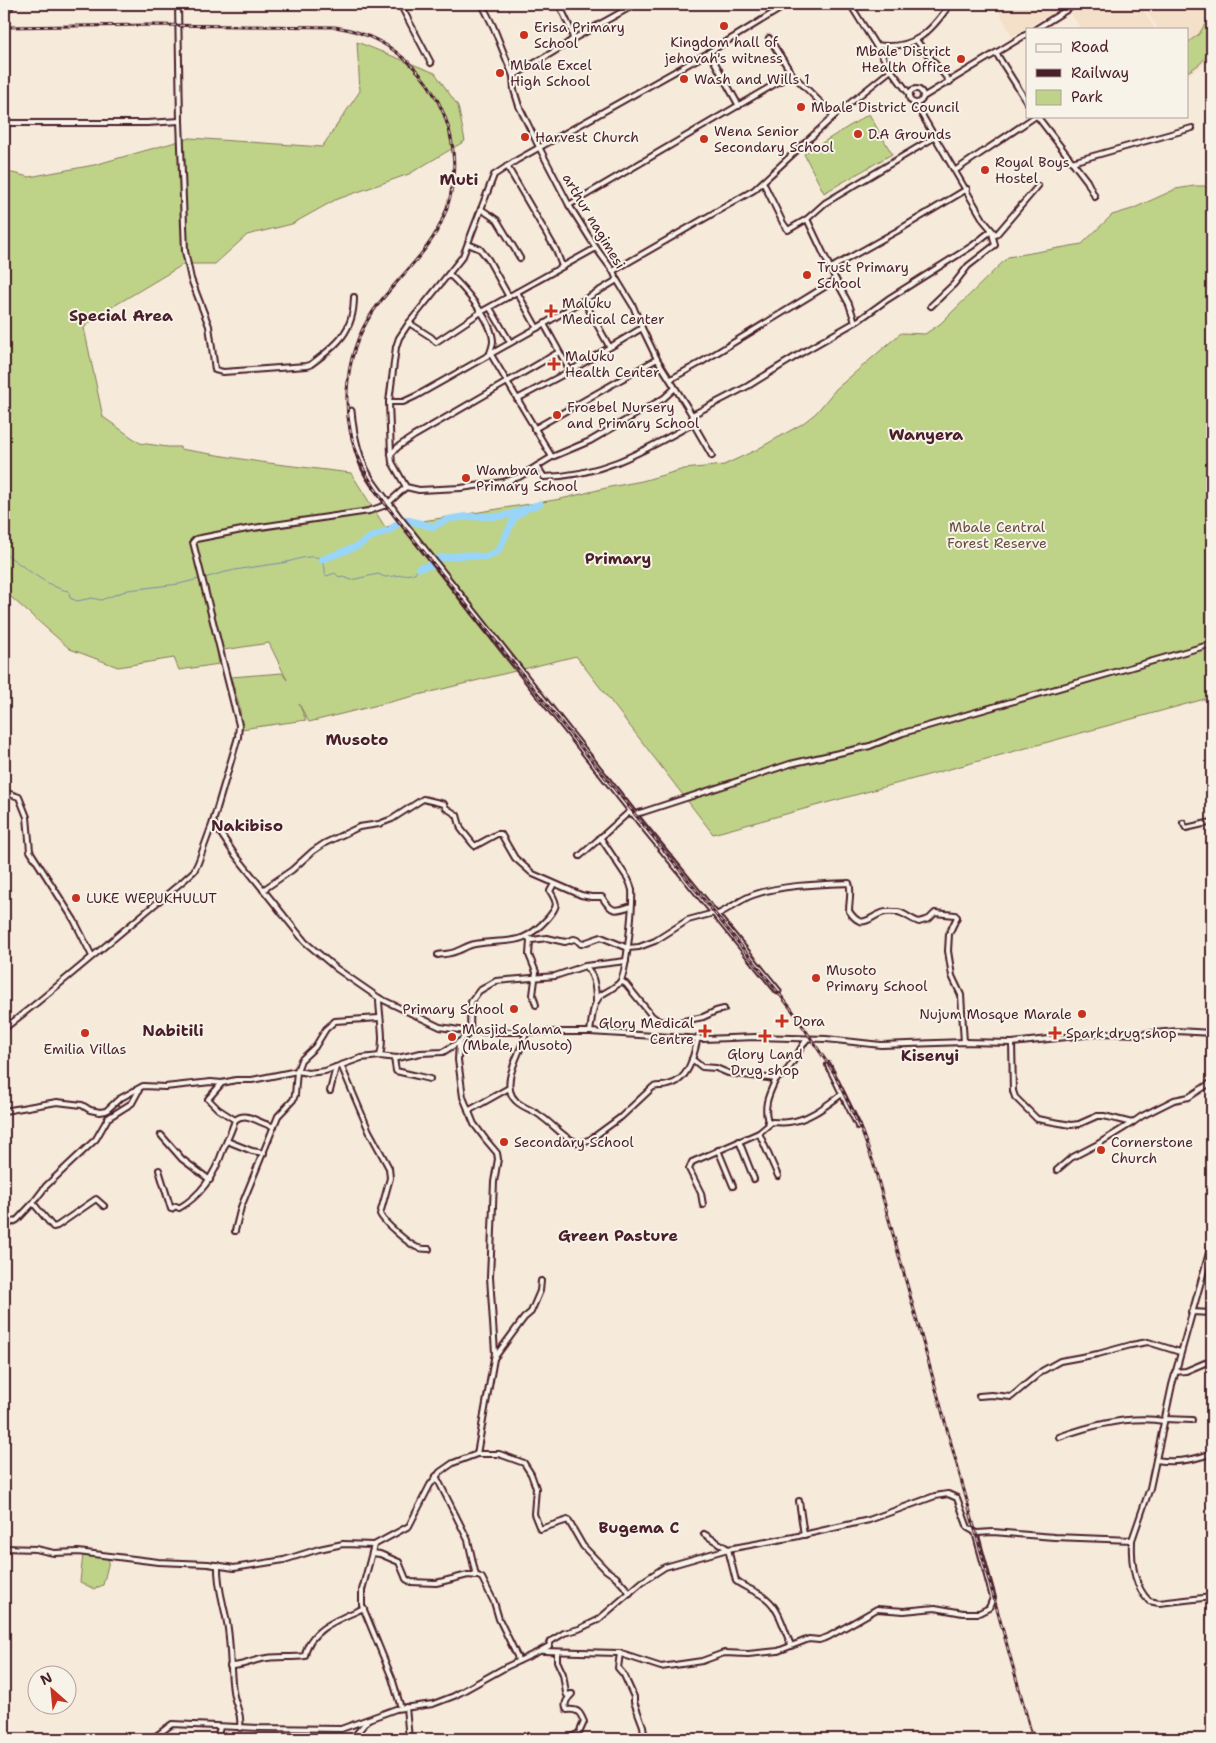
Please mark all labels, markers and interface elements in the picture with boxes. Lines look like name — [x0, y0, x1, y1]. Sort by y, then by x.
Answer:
place label: Erisa Primary School — [534, 18, 625, 52]
marker: Kingdom hall of jehovah's witness — [718, 20, 730, 32]
legend — [1026, 28, 1188, 118]
marker: Erisa Primary School — [518, 29, 530, 41]
place label: Kingdom hall of jehovah's witness — [664, 33, 783, 67]
text: Road — [1071, 37, 1109, 57]
place label: Mbale District Health Office — [856, 42, 951, 76]
marker: Mbale District Health Office — [955, 53, 967, 65]
place label: Mbale Excel High School — [510, 56, 592, 90]
text: Railway — [1071, 63, 1129, 83]
marker: Mbale Excel High School — [494, 67, 506, 79]
place label: Wash and Wills 1 — [694, 70, 810, 88]
marker: Wash and Wills 1 — [678, 73, 690, 85]
text: Park — [1071, 87, 1103, 107]
place label: Mbale District Council — [811, 98, 960, 116]
marker: Mbale District Council — [795, 101, 807, 113]
place label: Wena Senior Secondary School — [714, 122, 834, 156]
place label: D.A Grounds — [868, 125, 951, 143]
place label: Harvest Church — [535, 128, 639, 146]
marker: D.A Grounds — [852, 128, 864, 140]
marker: Harvest Church — [519, 131, 531, 143]
marker: Wena Senior Secondary School — [698, 133, 710, 145]
place label: Royal Boys Hostel — [995, 153, 1070, 187]
marker: Royal Boys Hostel — [979, 164, 991, 176]
district label: Muti — [440, 169, 479, 190]
street label: arthur nagimesi — [558, 170, 630, 272]
place label: Trust Primary School — [817, 258, 909, 292]
marker: Trust Primary School — [801, 269, 813, 281]
place label: Maluku Medical Center — [562, 294, 665, 328]
marker: Maluku Medical Center — [544, 304, 558, 318]
district label: Special Area — [69, 305, 173, 326]
place label: Maluku Health Center — [565, 347, 660, 381]
marker: Maluku Health Center — [547, 357, 561, 371]
place label: Froebel Nursery and Primary School — [567, 398, 700, 432]
marker: Froebel Nursery and Primary School — [551, 409, 563, 421]
district label: Wanyera — [889, 424, 963, 445]
place label: Wambwa Primary School — [476, 461, 578, 495]
marker: Wambwa Primary School — [460, 472, 472, 484]
park label: Mbale Central Forest Reserve — [947, 518, 1047, 552]
district label: Primary — [585, 548, 651, 569]
district label: Musoto — [326, 729, 388, 750]
district label: Nakibiso — [211, 815, 283, 836]
place label: LUKE WEPUKHULUT — [86, 889, 217, 907]
marker: LUKE WEPUKHULUT — [70, 892, 82, 904]
place label: Musoto Primary School — [826, 961, 928, 995]
marker: Musoto Primary School — [810, 972, 822, 984]
place label: Primary School — [403, 1000, 505, 1018]
marker: Primary School — [508, 1003, 520, 1015]
place label: Nujum Mosque Marale — [919, 1005, 1072, 1023]
marker: Nujum Mosque Marale — [1076, 1008, 1088, 1020]
place label: Dora — [793, 1012, 825, 1030]
place label: Glory Medical Centre — [599, 1014, 695, 1048]
marker: Dora — [775, 1014, 789, 1028]
district label: Nabitili — [142, 1020, 204, 1041]
place label: Masjid Salama (Mbale, Musoto) — [462, 1020, 572, 1054]
marker: Glory Medical Centre — [698, 1024, 712, 1038]
place label: Spark drug shop — [1066, 1024, 1177, 1042]
marker: Spark drug shop — [1048, 1026, 1062, 1040]
marker: Emilia Villas — [79, 1027, 91, 1039]
marker: Glory Land Drug shop — [758, 1029, 772, 1043]
marker: Masjid Salama (Mbale, Musoto) — [446, 1031, 458, 1043]
place label: Emilia Villas — [44, 1040, 127, 1058]
place label: Glory Land Drug shop — [727, 1045, 803, 1079]
district label: Kisenyi — [901, 1045, 959, 1066]
place label: Secondary School — [514, 1133, 634, 1151]
place label: Cornerstone Church — [1111, 1133, 1193, 1167]
marker: Secondary School — [498, 1136, 510, 1148]
marker: Cornerstone Church — [1095, 1144, 1107, 1156]
district label: Green Pasture — [558, 1225, 678, 1246]
district label: Bugema C — [599, 1517, 680, 1538]
north arrow — [28, 1666, 78, 1716]
text: N — [37, 1668, 55, 1689]

